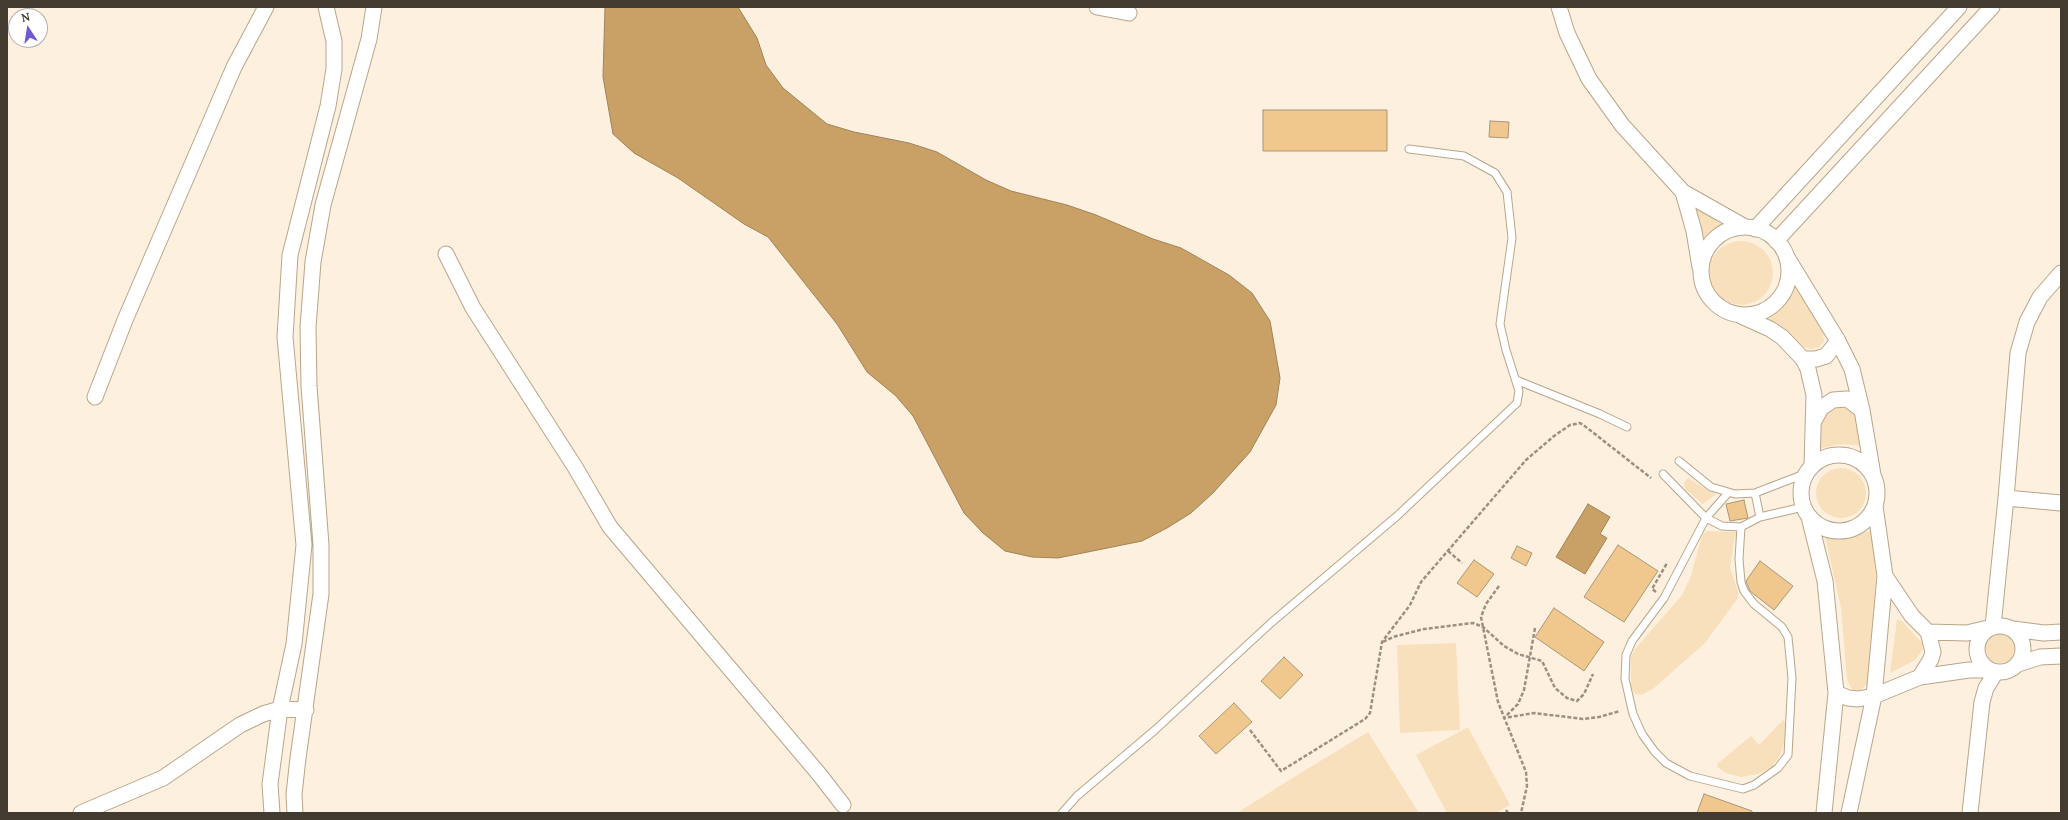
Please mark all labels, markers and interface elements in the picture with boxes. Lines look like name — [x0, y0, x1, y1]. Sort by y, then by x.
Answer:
north arrow — [8, 8, 48, 48]
text: N — [20, 10, 31, 25]

